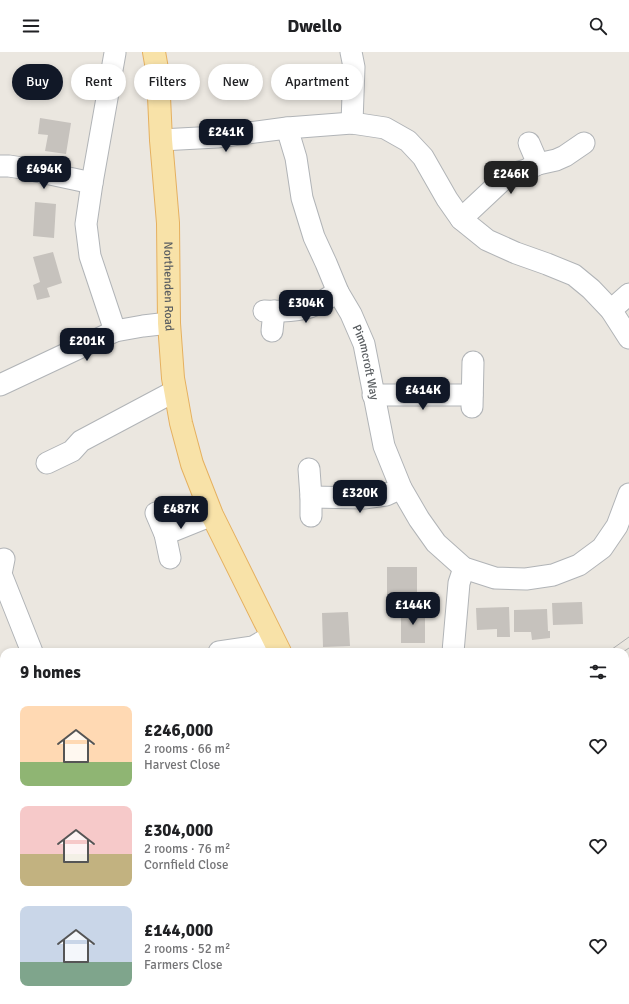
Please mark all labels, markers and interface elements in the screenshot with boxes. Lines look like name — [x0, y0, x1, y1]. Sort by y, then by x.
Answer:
icon: menu — [20, 15, 42, 37]
text: Dwello — [287, 15, 342, 37]
icon: search — [587, 15, 609, 37]
chip: Buy — [12, 64, 63, 100]
chip: Rent — [71, 64, 126, 100]
chip: Filters — [134, 64, 200, 100]
chip: New — [208, 64, 263, 100]
chip: Apartment — [271, 64, 363, 100]
pin: £241K — [198, 119, 254, 153]
text: £241K — [208, 124, 244, 140]
pin: £494K — [16, 156, 72, 190]
text: £494K — [26, 161, 62, 177]
pin: £246K — [483, 161, 539, 195]
text: £246K — [493, 166, 529, 182]
street label: Northenden Road — [160, 241, 177, 332]
pin: £304K — [278, 290, 334, 324]
text: £304K — [288, 295, 324, 311]
street label: Pimmcroft Way — [349, 323, 382, 402]
pin: £201K — [59, 328, 115, 362]
text: £201K — [69, 333, 105, 349]
pin: £414K — [395, 377, 451, 411]
text: £414K — [405, 382, 441, 398]
pin: £320K — [332, 480, 388, 514]
text: £320K — [342, 485, 378, 501]
pin: £487K — [153, 496, 209, 530]
text: £487K — [163, 501, 199, 517]
pin: £144K — [385, 592, 441, 626]
text: £144K — [395, 597, 431, 613]
icon: filters — [587, 661, 609, 683]
text: 9 homes — [20, 662, 81, 683]
text: £246,000 — [144, 720, 213, 741]
icon: home — [52, 722, 100, 770]
icon: heart — [587, 735, 609, 757]
text: 2 rooms · 66 m² — [144, 741, 230, 757]
text: Harvest Close — [144, 757, 220, 773]
text: £304,000 — [144, 820, 213, 841]
icon: home — [52, 822, 100, 870]
icon: heart — [587, 835, 609, 857]
text: 2 rooms · 76 m² — [144, 841, 230, 857]
text: Cornfield Close — [144, 857, 228, 873]
text: £144,000 — [144, 920, 213, 941]
icon: home — [52, 922, 100, 970]
icon: heart — [587, 935, 609, 957]
text: 2 rooms · 52 m² — [144, 941, 230, 957]
text: Farmers Close — [144, 957, 222, 973]

